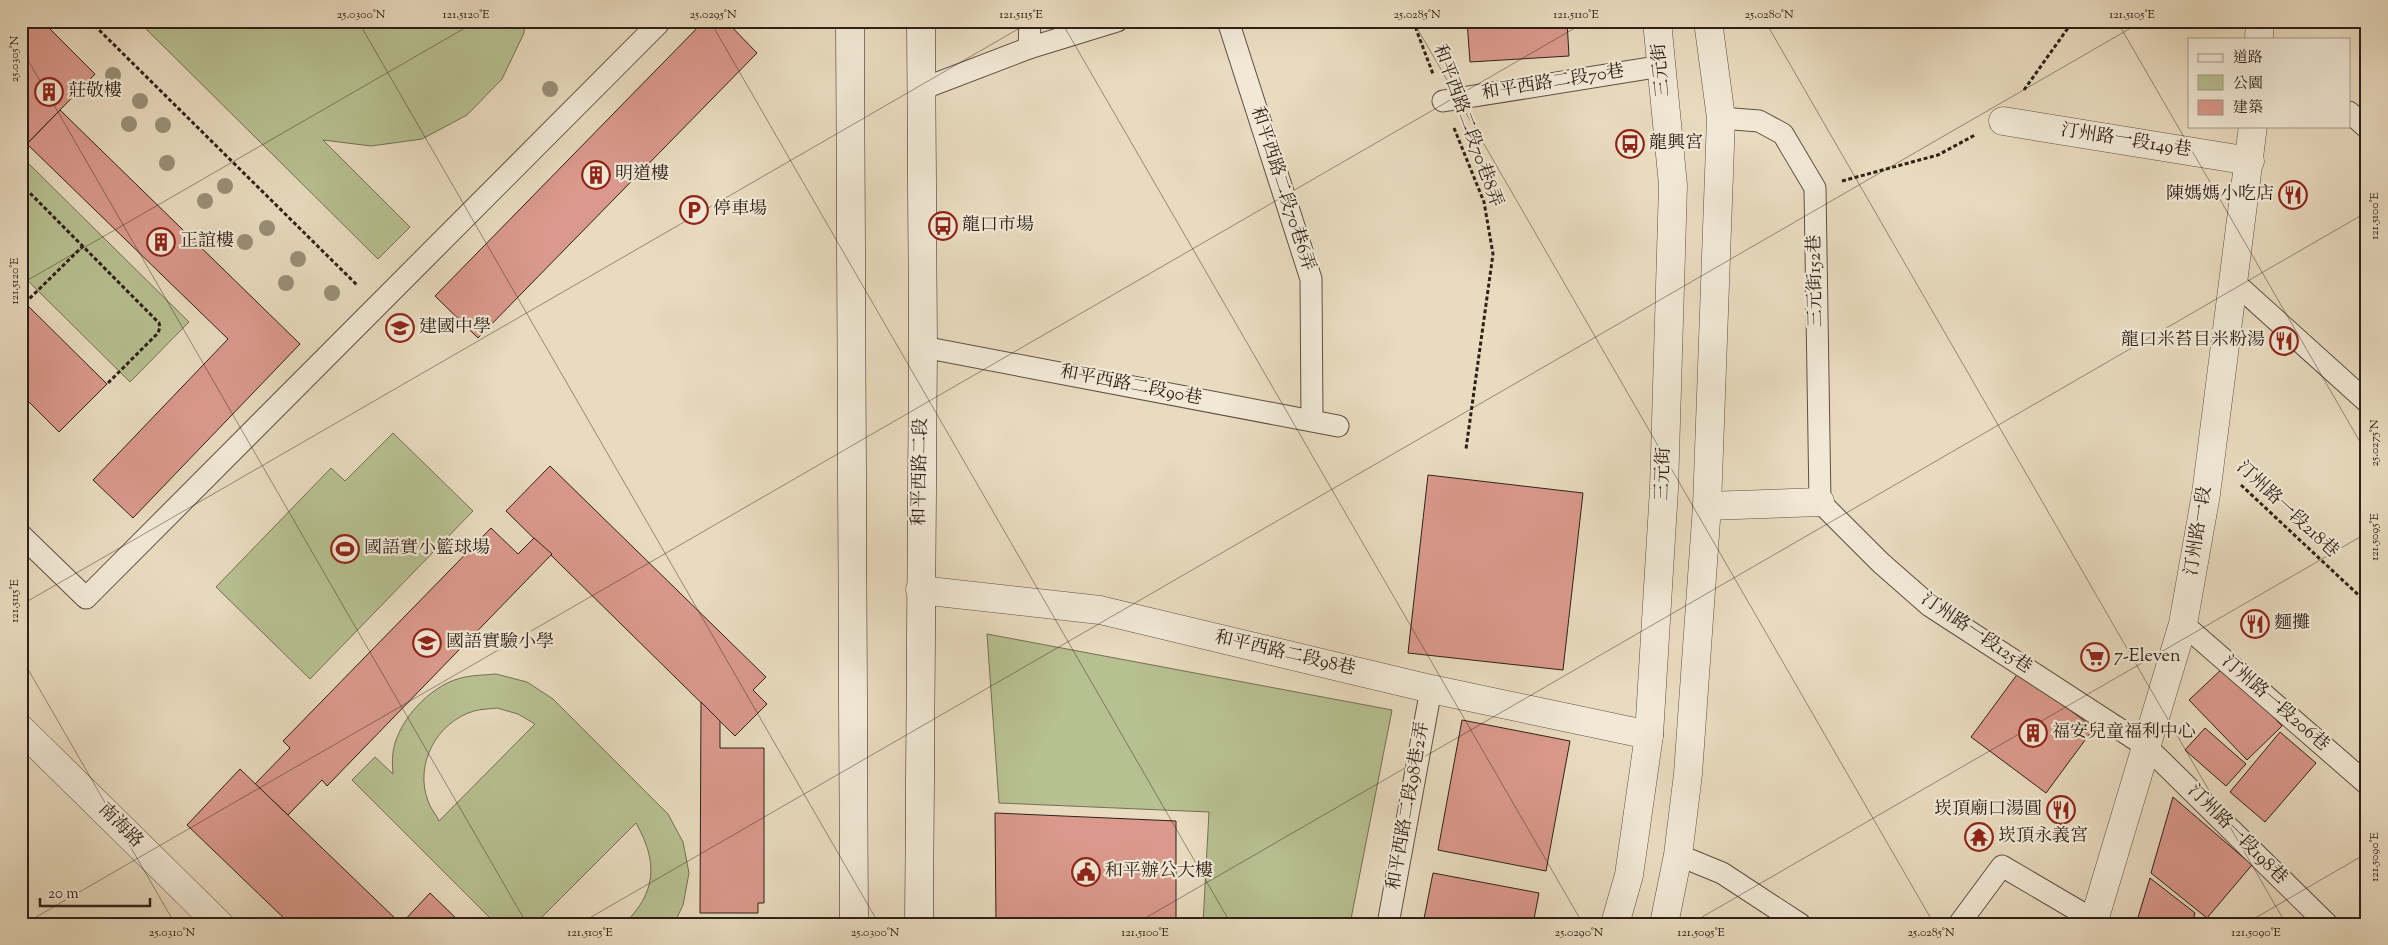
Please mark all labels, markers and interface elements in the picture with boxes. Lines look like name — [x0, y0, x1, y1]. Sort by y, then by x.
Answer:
text: 25.0300°N — [337, 6, 386, 24]
text: 121.5120°E — [442, 6, 490, 24]
text: 25.0295°N — [689, 6, 737, 24]
text: 121.5115°E — [999, 6, 1044, 24]
text: 25.0285°N — [1393, 6, 1441, 24]
text: 121.5110°E — [1553, 6, 1599, 24]
text: 25.0280°N — [1744, 6, 1794, 24]
text: 121.5105°E — [2109, 6, 2156, 24]
text: 25.0305°N — [6, 35, 24, 82]
legend — [2188, 38, 2350, 128]
street label: 和平西路二段70巷8弄 — [1426, 41, 1508, 211]
street label: 三元街 — [1647, 42, 1677, 98]
text: 道路 — [2233, 48, 2263, 69]
street label: 和平西路二段70巷 — [1480, 59, 1626, 107]
text: 公園 — [2233, 74, 2263, 95]
building icon: 莊敬樓 — [34, 77, 64, 107]
place label: 莊敬樓 — [68, 79, 122, 105]
text: 建築 — [2233, 98, 2263, 119]
street label: 和平西路二段70巷6弄 — [1243, 104, 1321, 274]
street label: 汀州路一段149巷 — [2059, 118, 2193, 164]
bus stop icon: 龍興宮 — [1615, 129, 1645, 159]
place label: 龍興宮 — [1649, 131, 1703, 157]
building icon: 明道樓 — [581, 160, 611, 190]
place label: 明道樓 — [615, 162, 669, 188]
restaurant icon: 陳媽媽小吃店 — [2278, 180, 2308, 210]
place label: 陳媽媽小吃店 — [2166, 182, 2274, 208]
text: 121.5100°E — [2366, 191, 2384, 240]
parking icon: 停車場 — [679, 195, 709, 225]
place label: 停車場 — [713, 197, 767, 223]
bus stop icon: 龍口市場 — [928, 211, 958, 241]
place label: 龍口市場 — [962, 213, 1034, 239]
building icon: 正誼樓 — [146, 227, 176, 257]
place label: 正誼樓 — [180, 229, 234, 255]
street label: 三元街152巷 — [1802, 234, 1830, 328]
text: 121.5120°E — [6, 257, 24, 305]
school or university icon: 建國中學 — [385, 313, 415, 343]
place label: 建國中學 — [419, 315, 491, 341]
restaurant icon: 龍口米苔目米粉湯 — [2269, 326, 2299, 356]
place label: 龍口米苔目米粉湯 — [2121, 328, 2265, 354]
street label: 和平西路二段90巷 — [1058, 359, 1204, 413]
street label: 和平西路二段 — [907, 418, 935, 526]
text: 25.0275°N — [2366, 419, 2384, 467]
street label: 三元街 — [1650, 447, 1678, 501]
street label: 汀州路一段218巷 — [2230, 456, 2344, 564]
street label: 汀州路一段 — [2179, 485, 2219, 577]
text: 121.5095°E — [2366, 512, 2384, 561]
sports icon: 國語實小籃球場 — [330, 534, 360, 564]
place label: 國語實小籃球場 — [364, 536, 490, 562]
text: 121.5115°E — [6, 578, 24, 623]
street label: 汀州路一段125巷 — [1915, 587, 2037, 681]
restaurant icon: 麵攤 — [2240, 609, 2270, 639]
place label: 麵攤 — [2274, 611, 2310, 637]
street label: 和平西路二段98巷 — [1212, 625, 1358, 683]
school or university icon: 國語實驗小學 — [412, 628, 442, 658]
place label: 國語實驗小學 — [446, 630, 554, 656]
supermarket icon: 7-Eleven — [2080, 642, 2110, 672]
place label: 7-Eleven — [2114, 644, 2181, 670]
street label: 汀州路一段206巷 — [2216, 650, 2334, 758]
building icon: 福安兒童福利中心 — [2018, 718, 2048, 748]
street label: 和平西路二段98巷2弄 — [1381, 720, 1437, 892]
place label: 福安兒童福利中心 — [2052, 720, 2196, 746]
street label: 汀州路一段198巷 — [2181, 779, 2293, 891]
restaurant icon: 崁頂廟口湯圓 — [2046, 795, 2076, 825]
place label: 崁頂廟口湯圓 — [1934, 797, 2042, 823]
street label: 南海路 — [92, 798, 148, 854]
temple icon: 崁頂永義宮 — [1964, 822, 1994, 852]
place label: 崁頂永義宮 — [1998, 824, 2088, 850]
text: 121.5090°E — [2366, 831, 2384, 882]
public building icon: 和平辦公大樓 — [1071, 857, 1101, 887]
place label: 和平辦公大樓 — [1105, 859, 1213, 885]
scale bar — [40, 875, 150, 907]
text: 20 m — [48, 884, 79, 905]
text: 25.0310°N — [149, 924, 196, 942]
text: 121.5105°E — [567, 924, 614, 942]
text: 25.0300°N — [851, 924, 900, 942]
text: 121.5100°E — [1121, 924, 1170, 942]
text: 25.0290°N — [1555, 924, 1604, 942]
text: 121.5095°E — [1677, 924, 1726, 942]
text: 25.0285°N — [1907, 924, 1955, 942]
text: 121.5090°E — [2231, 924, 2282, 942]

